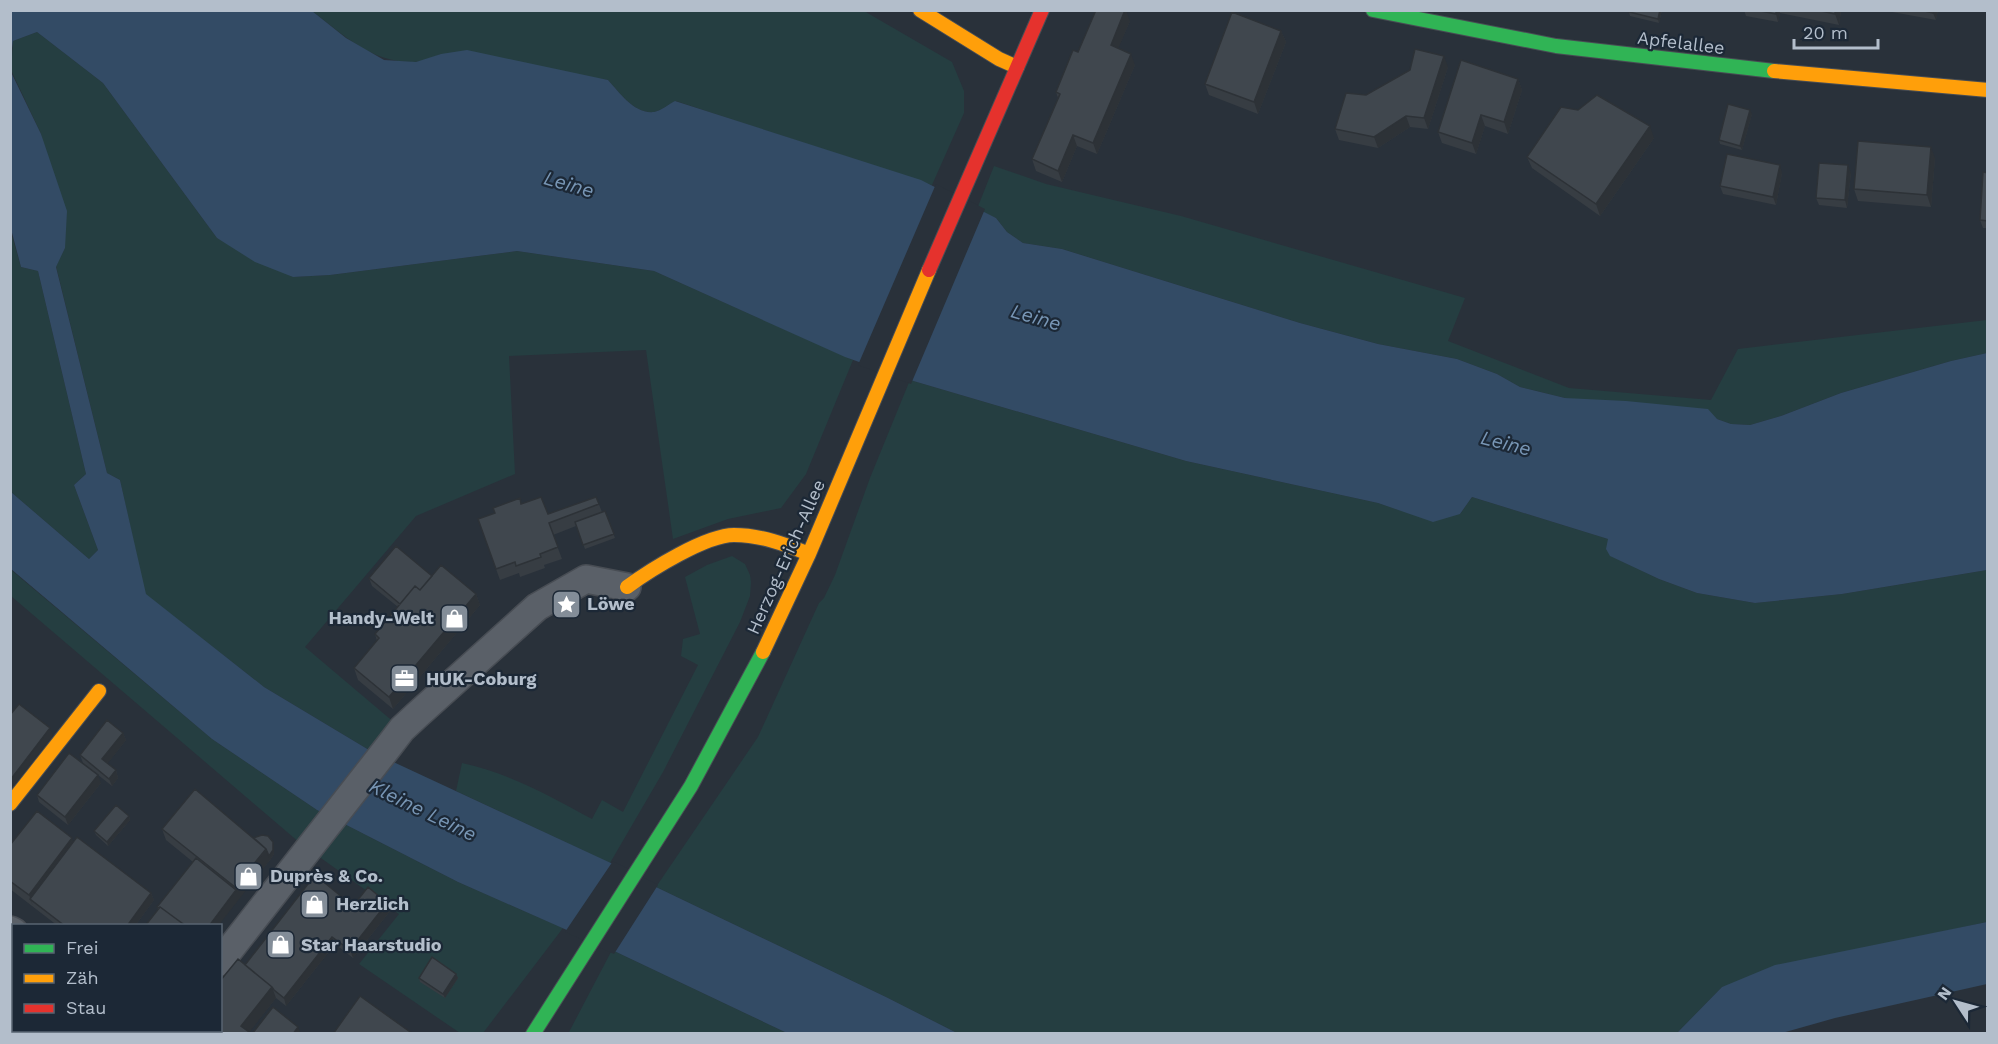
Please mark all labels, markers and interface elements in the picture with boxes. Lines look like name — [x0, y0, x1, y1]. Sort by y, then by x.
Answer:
scale bar — [1794, 12, 1878, 50]
text: 20 m — [1803, 22, 1848, 43]
street label: Apfelallee — [1636, 27, 1726, 58]
water label: Leine — [541, 165, 597, 203]
water label: Leine — [1008, 298, 1064, 336]
water label: Leine — [1478, 425, 1534, 461]
street label: Herzog-Erich-Allee — [742, 476, 829, 637]
place icon: Löwe — [550, 588, 582, 620]
place label: Löwe — [587, 593, 635, 614]
shop icon: Handy-Welt — [439, 602, 471, 634]
place label: Handy-Welt — [329, 607, 434, 628]
office icon: HUK-Coburg — [389, 663, 421, 695]
place label: HUK-Coburg — [426, 668, 537, 689]
water label: Kleine Leine — [365, 774, 481, 846]
shop icon: Duprès & Co. — [233, 860, 265, 892]
place label: Duprès & Co. — [270, 865, 383, 886]
shop icon: Herzlich — [299, 888, 331, 920]
place label: Herzlich — [336, 893, 409, 914]
legend — [12, 924, 222, 1032]
shop icon: Star Haarstudio — [264, 929, 296, 961]
place label: Star Haarstudio — [301, 934, 442, 955]
text: Frei — [66, 937, 98, 958]
text: Zäh — [66, 967, 99, 988]
north arrow — [1926, 972, 1986, 1032]
text: N — [1933, 983, 1955, 1004]
text: Stau — [66, 997, 106, 1018]

